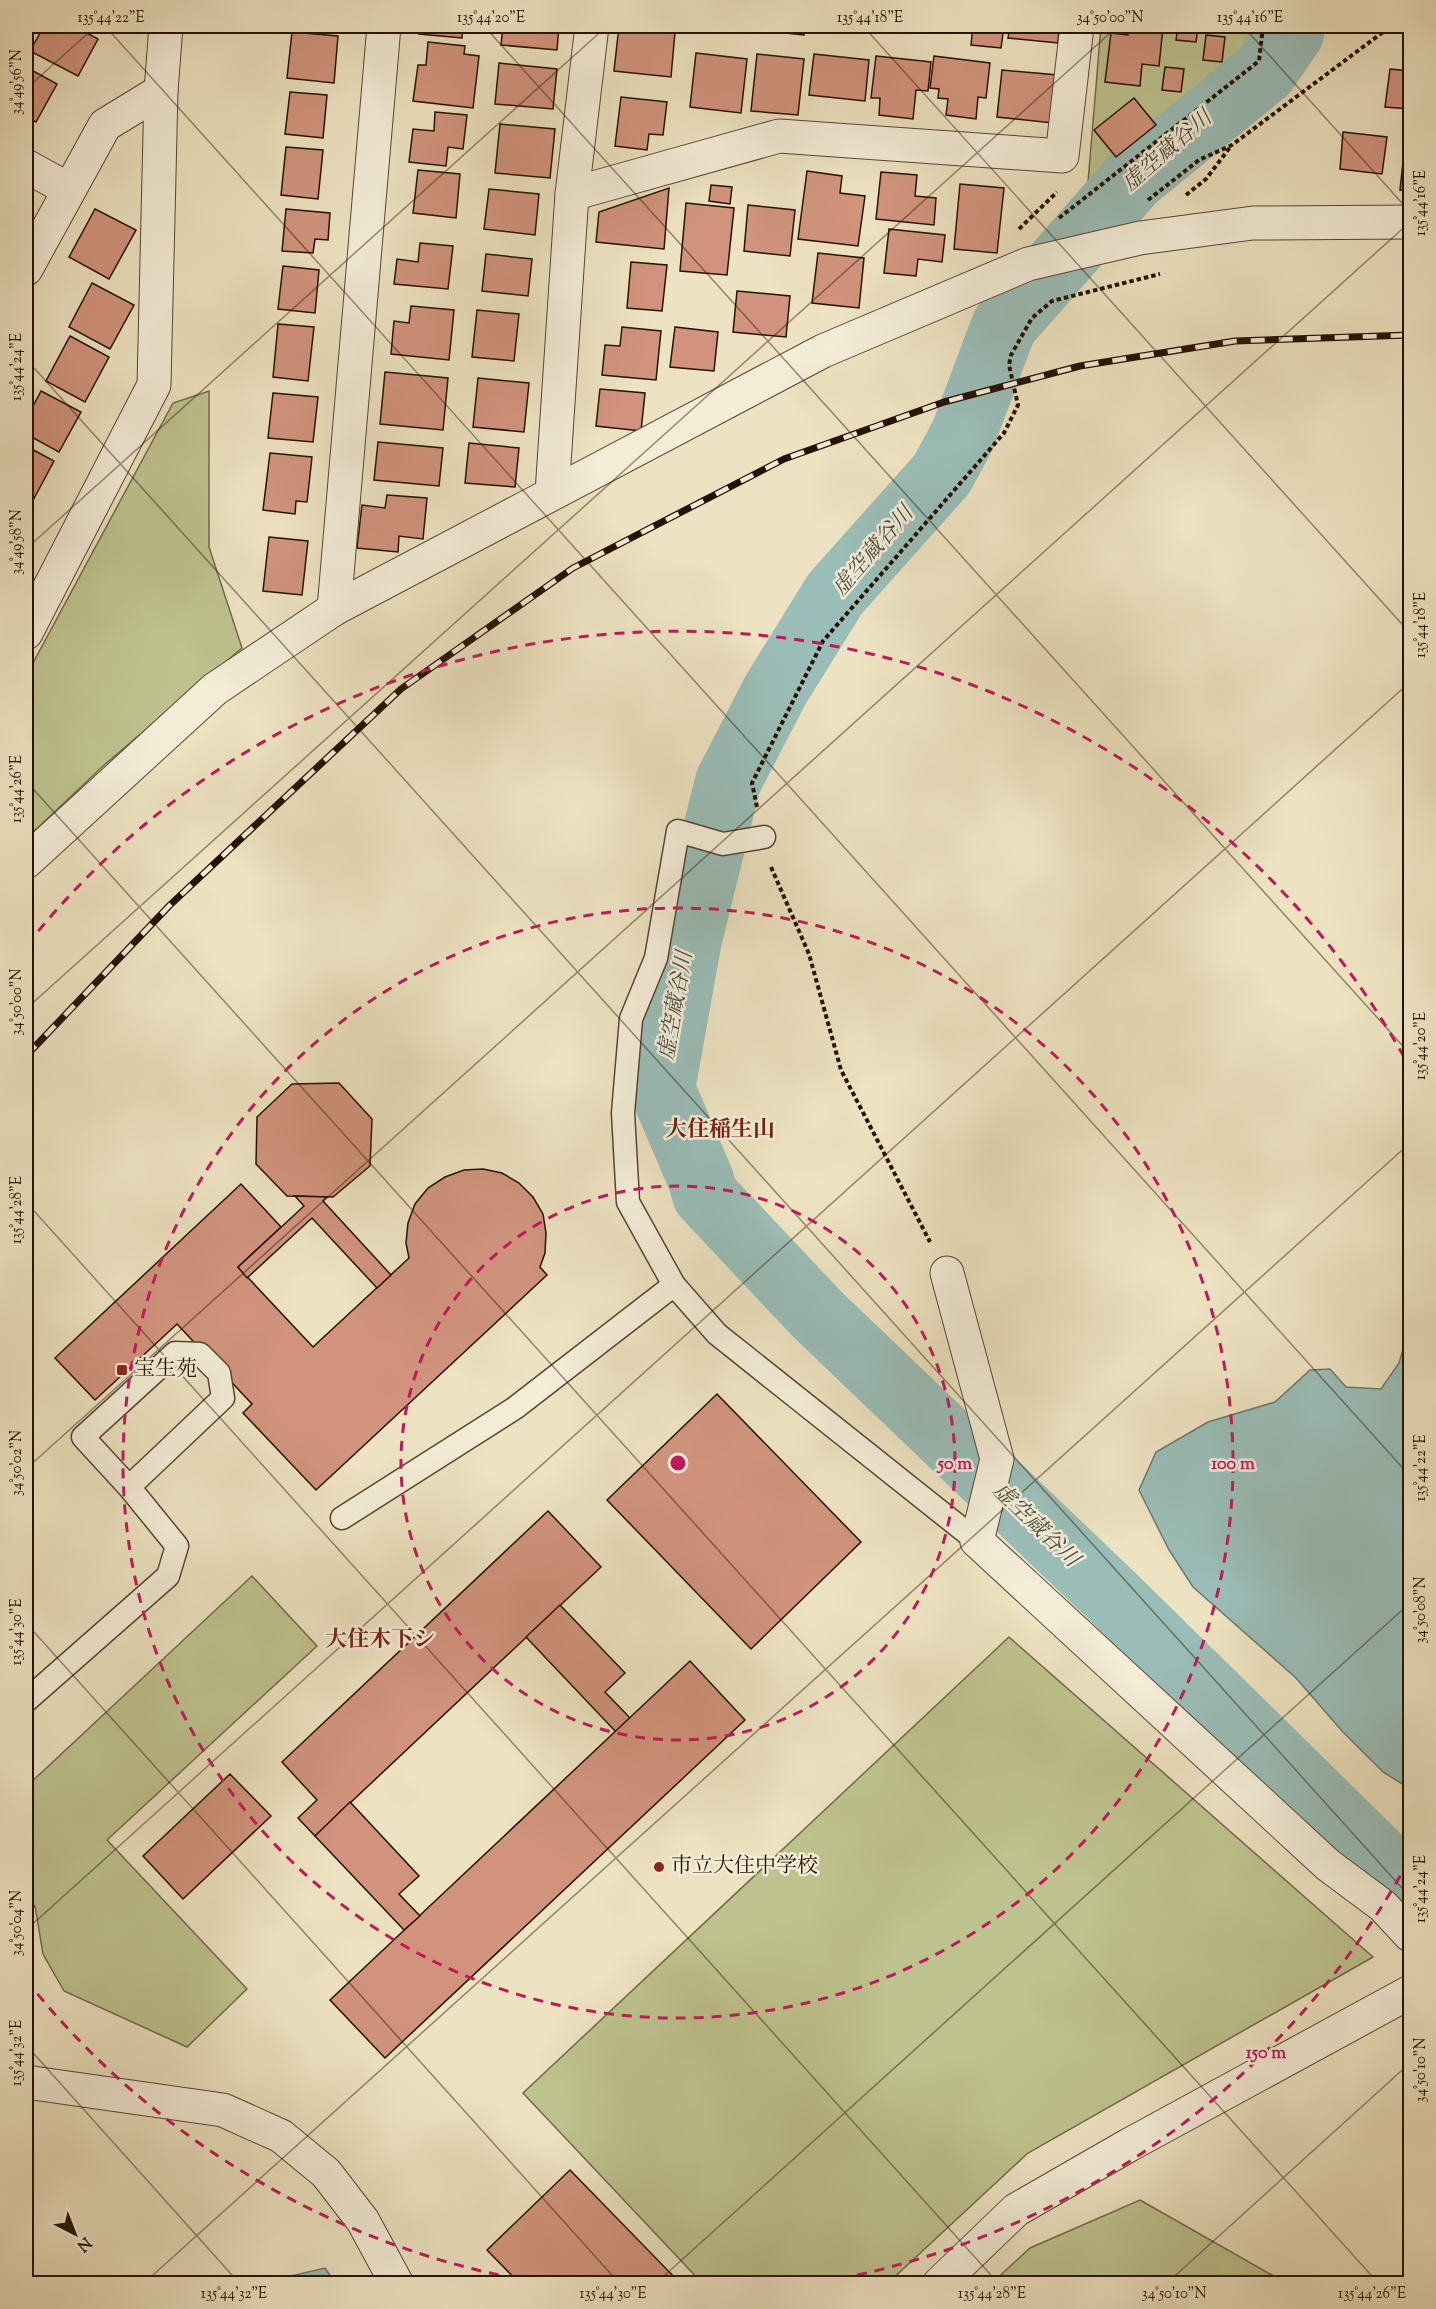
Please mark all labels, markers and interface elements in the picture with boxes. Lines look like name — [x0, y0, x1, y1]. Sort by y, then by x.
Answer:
text: 135°44'22"E — [77, 8, 145, 29]
text: 135°44'20"E — [457, 8, 525, 29]
text: 135°44'18"E — [837, 8, 903, 29]
text: 34°50'00"N — [1077, 8, 1143, 29]
text: 135°44'16"E — [1217, 8, 1283, 29]
text: 34°49'56"N — [7, 49, 28, 115]
water label: 虚空蔵谷川 — [1116, 103, 1222, 200]
text: 135°44'16"E — [1411, 170, 1432, 236]
text: 135°44'24"E — [7, 333, 28, 401]
water label: 虚空蔵谷川 — [826, 498, 923, 604]
text: 34°49'58"N — [7, 509, 28, 575]
text: 135°44'18"E — [1411, 592, 1432, 658]
text: 135°44'26"E — [7, 755, 28, 823]
water label: 虚空蔵谷川 — [652, 947, 703, 1063]
text: 34°50'00"N — [7, 969, 28, 1035]
text: 135°44'20"E — [1411, 1012, 1432, 1080]
district label: 大住稲生山 — [665, 1115, 775, 1147]
text: 135°44'28"E — [7, 1176, 28, 1244]
place label: 宝生苑 — [134, 1355, 197, 1385]
marker: 宝生苑 — [115, 1363, 129, 1377]
text: 34°50'02"N — [7, 1430, 28, 1496]
text: 135°44'22"E — [1411, 1434, 1432, 1502]
text: 50 m — [936, 1452, 972, 1478]
text: 100 m — [1211, 1452, 1255, 1478]
centre of rings — [668, 1453, 688, 1473]
water label: 虚空蔵谷川 — [984, 1476, 1087, 1577]
text: 34°50'08"N — [1411, 1577, 1432, 1643]
text: 135°44'30"E — [7, 1598, 28, 1666]
district label: 大住木下シ — [325, 1625, 435, 1657]
place label: 市立大住中学校 — [671, 1852, 818, 1882]
text: 135°44'24"E — [1411, 1855, 1432, 1923]
marker: 市立大住中学校 — [652, 1860, 666, 1874]
text: 34°50'04"N — [7, 1890, 28, 1956]
text: 135°44'32"E — [7, 2020, 28, 2086]
text: 34°50'10"N — [1411, 2038, 1432, 2102]
text: 150 m — [1246, 2041, 1286, 2067]
north arrow — [45, 2204, 105, 2264]
text: N — [71, 2230, 96, 2256]
text: 135°44'32"E — [201, 2284, 267, 2305]
text: 135°44'30"E — [579, 2284, 647, 2305]
text: 135°44'28"E — [958, 2284, 1026, 2305]
text: 34°50'10"N — [1142, 2284, 1206, 2305]
text: 135°44'26"E — [1338, 2284, 1406, 2305]

